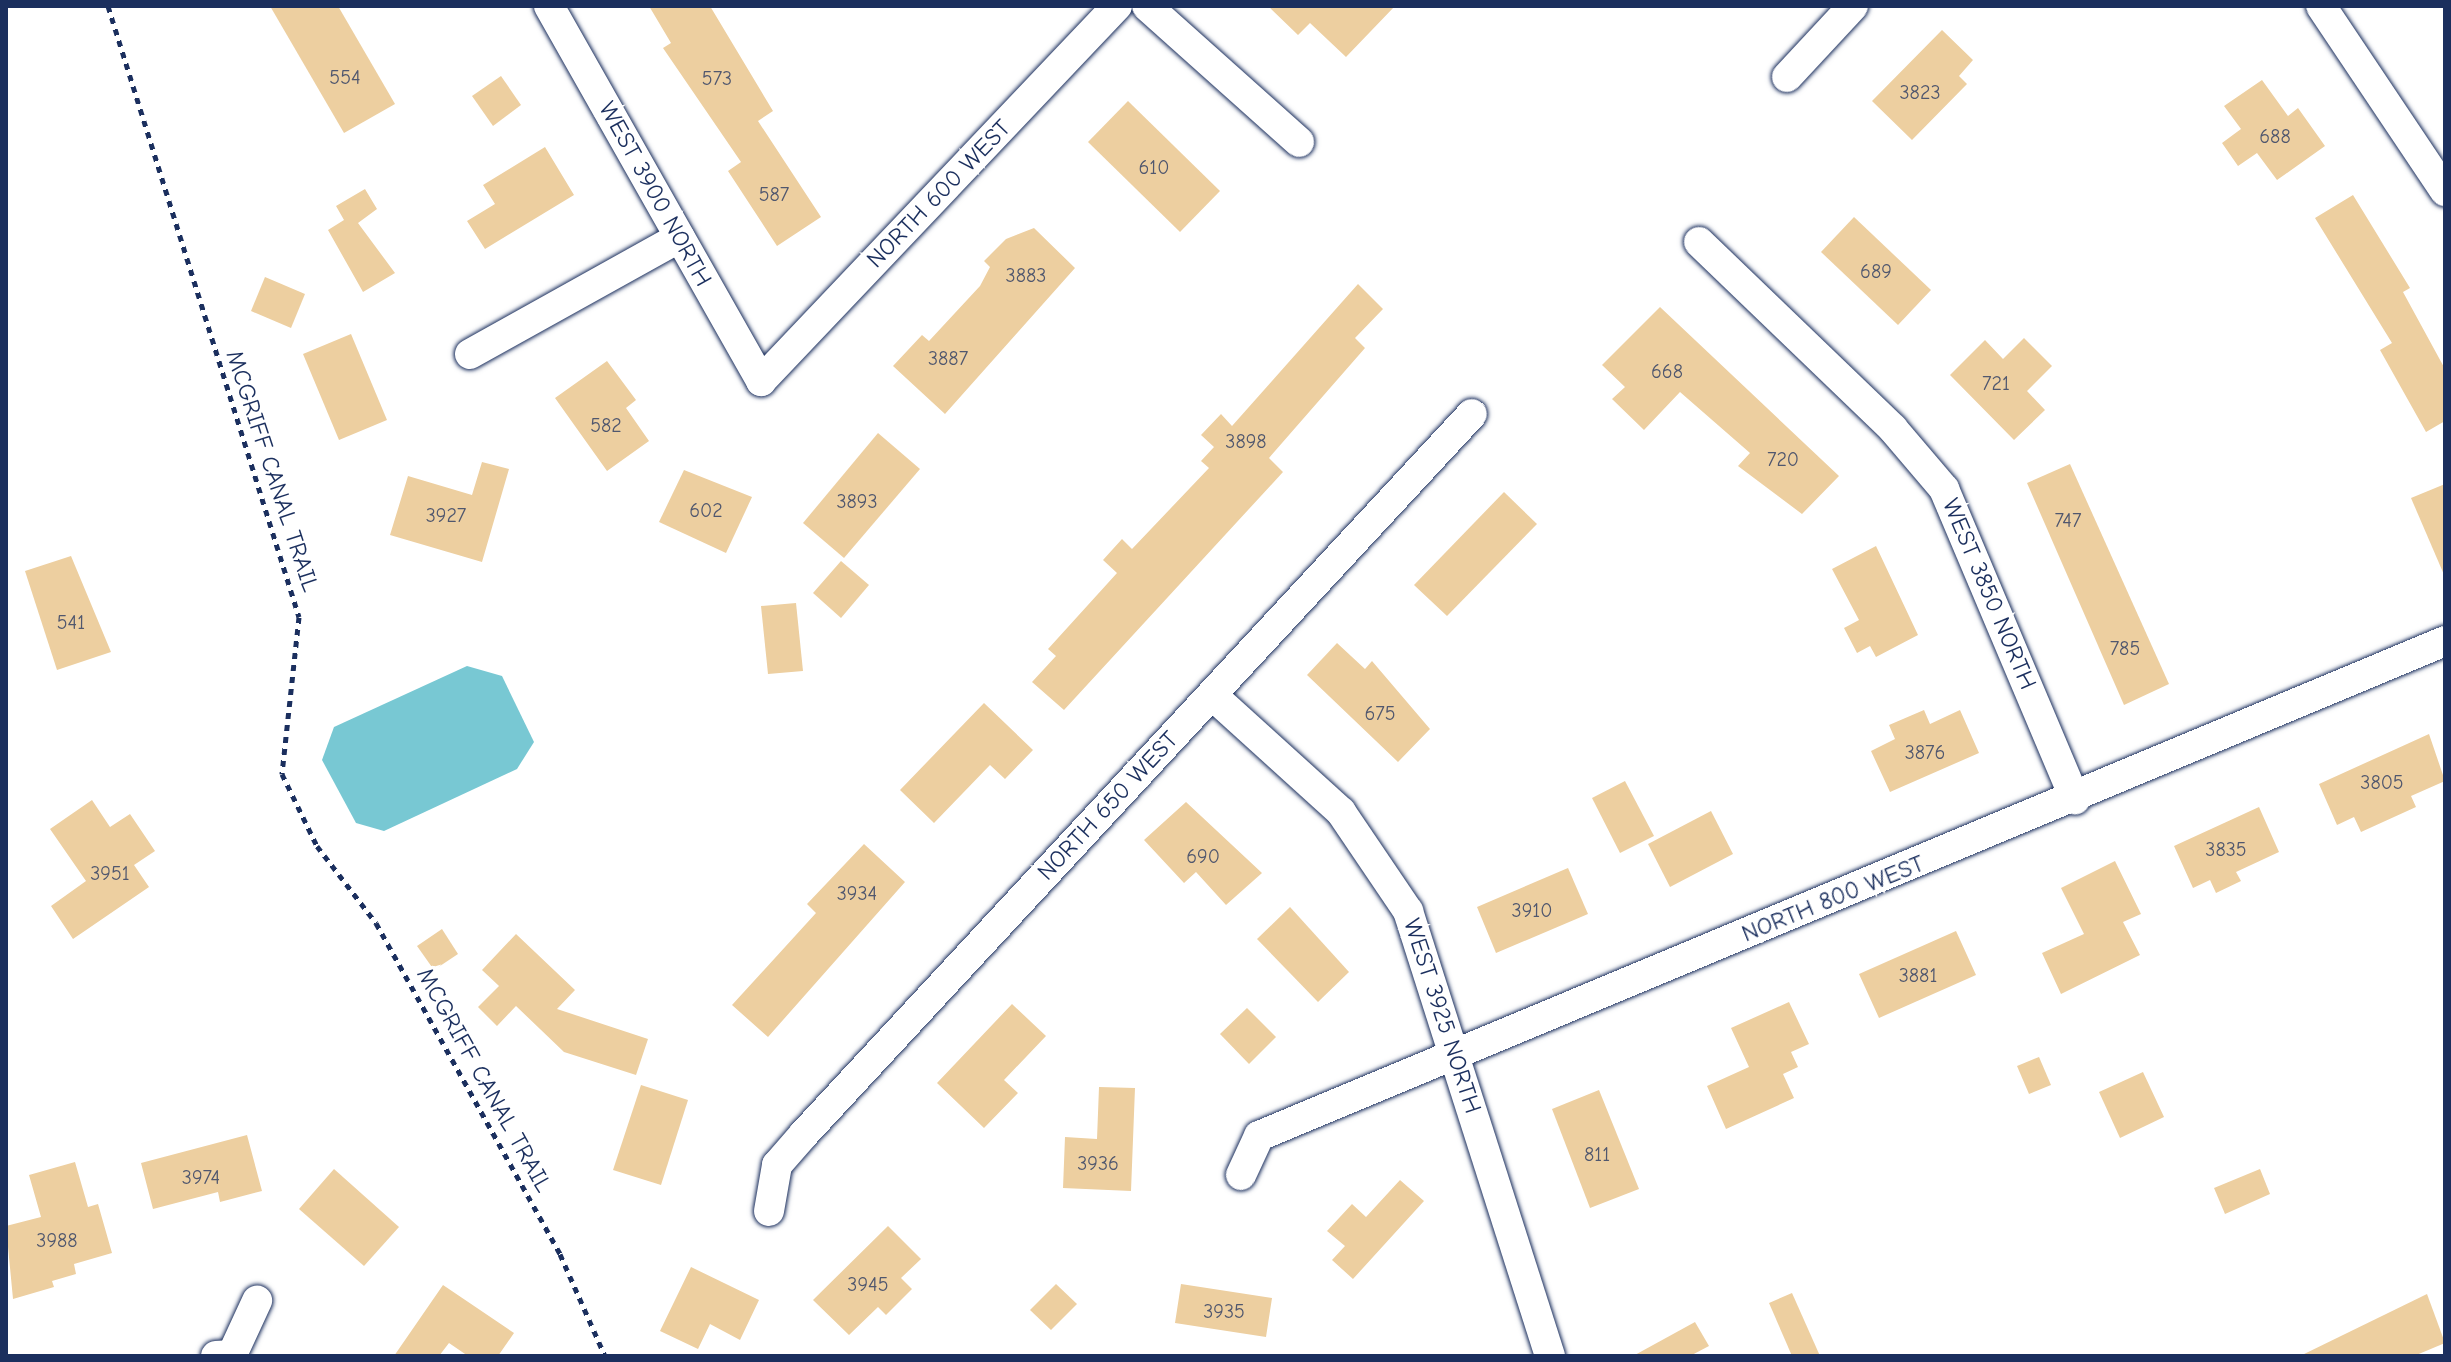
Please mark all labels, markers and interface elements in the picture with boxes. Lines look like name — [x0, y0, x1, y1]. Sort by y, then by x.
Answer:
house number: 554 — [329, 65, 361, 89]
house number: 573 — [702, 66, 732, 90]
house number: 3823 — [1900, 80, 1940, 104]
street label: WEST 3900 NORTH — [592, 97, 718, 291]
street label: NORTH 600 WEST — [861, 114, 1017, 274]
house number: 688 — [2259, 124, 2291, 148]
house number: 610 — [1139, 155, 1169, 179]
house number: 587 — [759, 182, 789, 206]
house number: 689 — [1860, 259, 1892, 283]
house number: 3883 — [1006, 263, 1046, 287]
house number: 3887 — [928, 346, 968, 370]
street label: MCGRIFF CANAL TRAIL — [219, 347, 325, 595]
house number: 668 — [1651, 359, 1683, 383]
house number: 721 — [1982, 371, 2010, 395]
house number: 582 — [590, 413, 622, 437]
house number: 3898 — [1225, 429, 1267, 453]
house number: 720 — [1767, 447, 1799, 471]
house number: 3893 — [836, 489, 878, 513]
street label: WEST 3850 NORTH — [1936, 494, 2042, 694]
house number: 602 — [689, 498, 723, 522]
house number: 3927 — [426, 503, 466, 527]
house number: 747 — [2055, 508, 2081, 532]
house number: 541 — [57, 610, 85, 634]
house number: 785 — [2110, 636, 2140, 660]
house number: 675 — [1364, 701, 1396, 725]
street label: NORTH 650 WEST — [1032, 726, 1184, 886]
house number: 3876 — [1905, 740, 1945, 764]
house number: 3805 — [2360, 770, 2404, 794]
house number: 3835 — [2205, 837, 2247, 861]
house number: 690 — [1186, 844, 1220, 868]
street label: NORTH 800 WEST — [1738, 849, 1928, 949]
house number: 3951 — [90, 861, 130, 885]
house number: 3934 — [837, 881, 877, 905]
house number: 3910 — [1512, 898, 1552, 922]
street label: WEST 3925 NORTH — [1397, 915, 1487, 1117]
street label: MCGRIFF CANAL TRAIL — [410, 963, 558, 1197]
house number: 3881 — [1899, 963, 1937, 987]
house number: 811 — [1584, 1142, 1610, 1166]
house number: 3936 — [1077, 1151, 1119, 1175]
house number: 3974 — [182, 1165, 220, 1189]
house number: 3988 — [36, 1228, 78, 1252]
house number: 3945 — [847, 1272, 889, 1296]
house number: 3935 — [1203, 1299, 1245, 1323]

